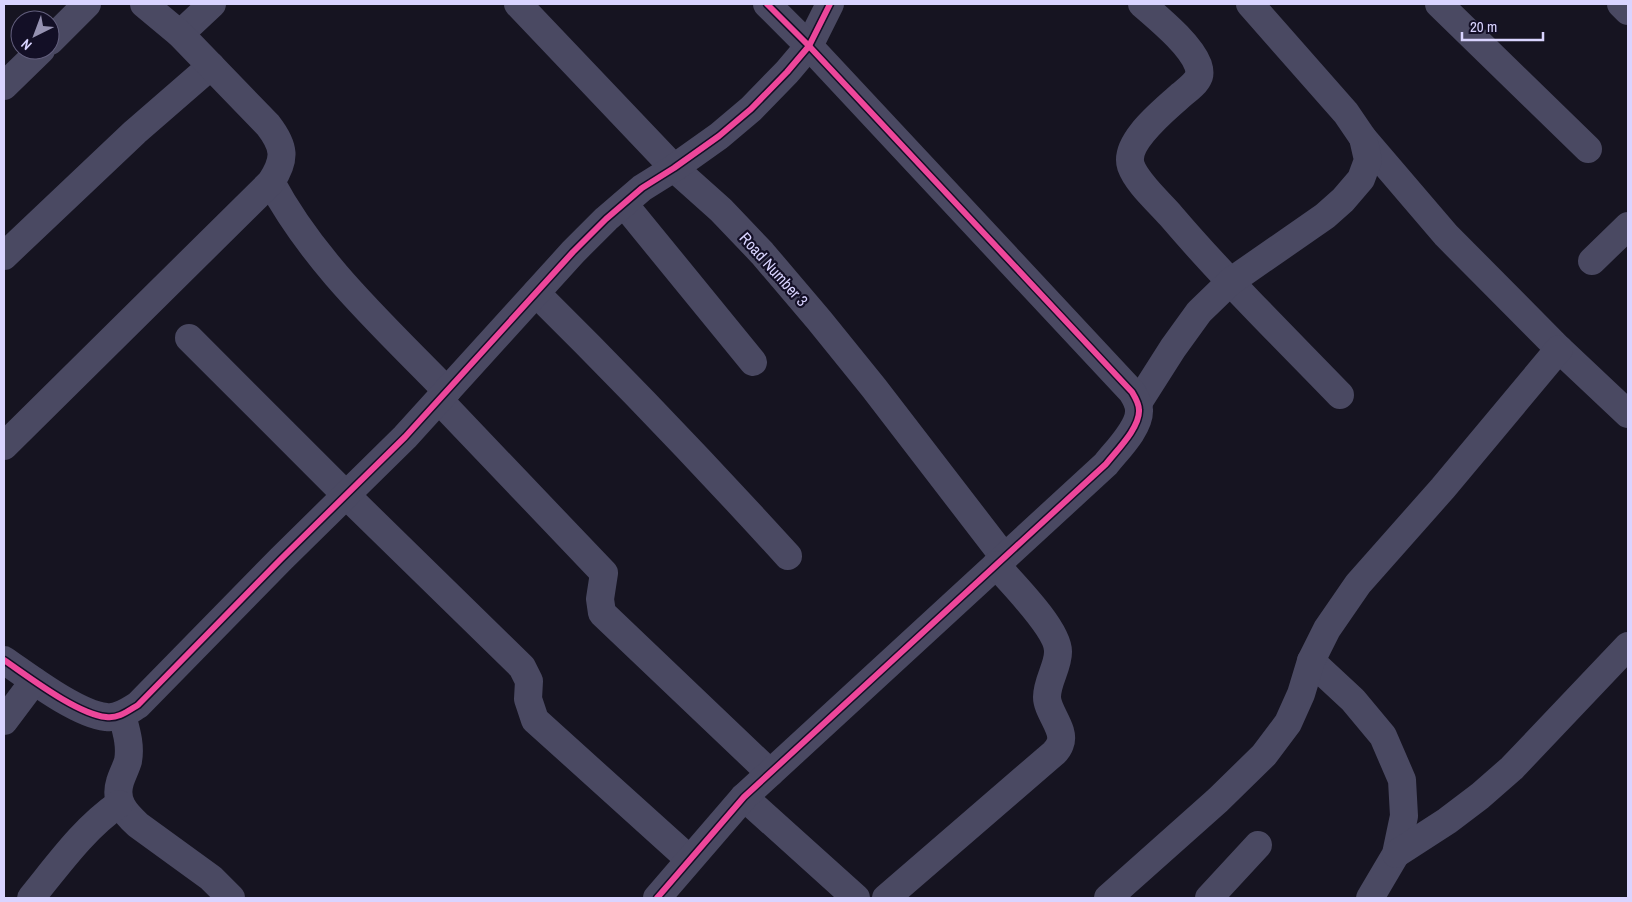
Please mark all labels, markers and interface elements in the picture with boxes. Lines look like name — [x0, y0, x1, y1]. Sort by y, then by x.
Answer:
north arrow — [10, 10, 60, 60]
scale bar — [1462, 10, 1543, 42]
text: 20 m — [1470, 16, 1497, 37]
text: N — [17, 35, 35, 54]
street label: Road Number 3 — [735, 227, 813, 311]

